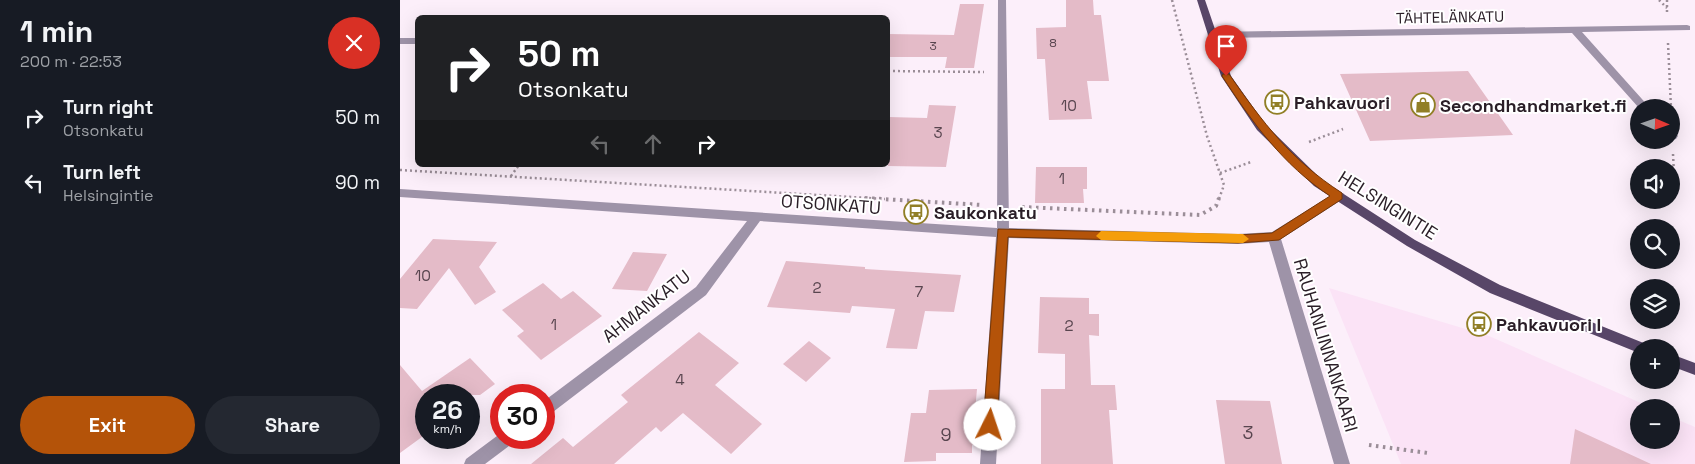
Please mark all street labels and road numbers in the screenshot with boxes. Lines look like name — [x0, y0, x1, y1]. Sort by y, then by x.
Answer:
street label: TÄHTELÄNKATU — [1396, 7, 1504, 27]
street label: HELSINGINTIE — [1334, 165, 1442, 245]
street label: OTSONKATU — [780, 189, 882, 219]
street label: RAUHANLINNANKAARI — [1289, 255, 1363, 435]
street label: AHMANKATU — [597, 264, 695, 348]

